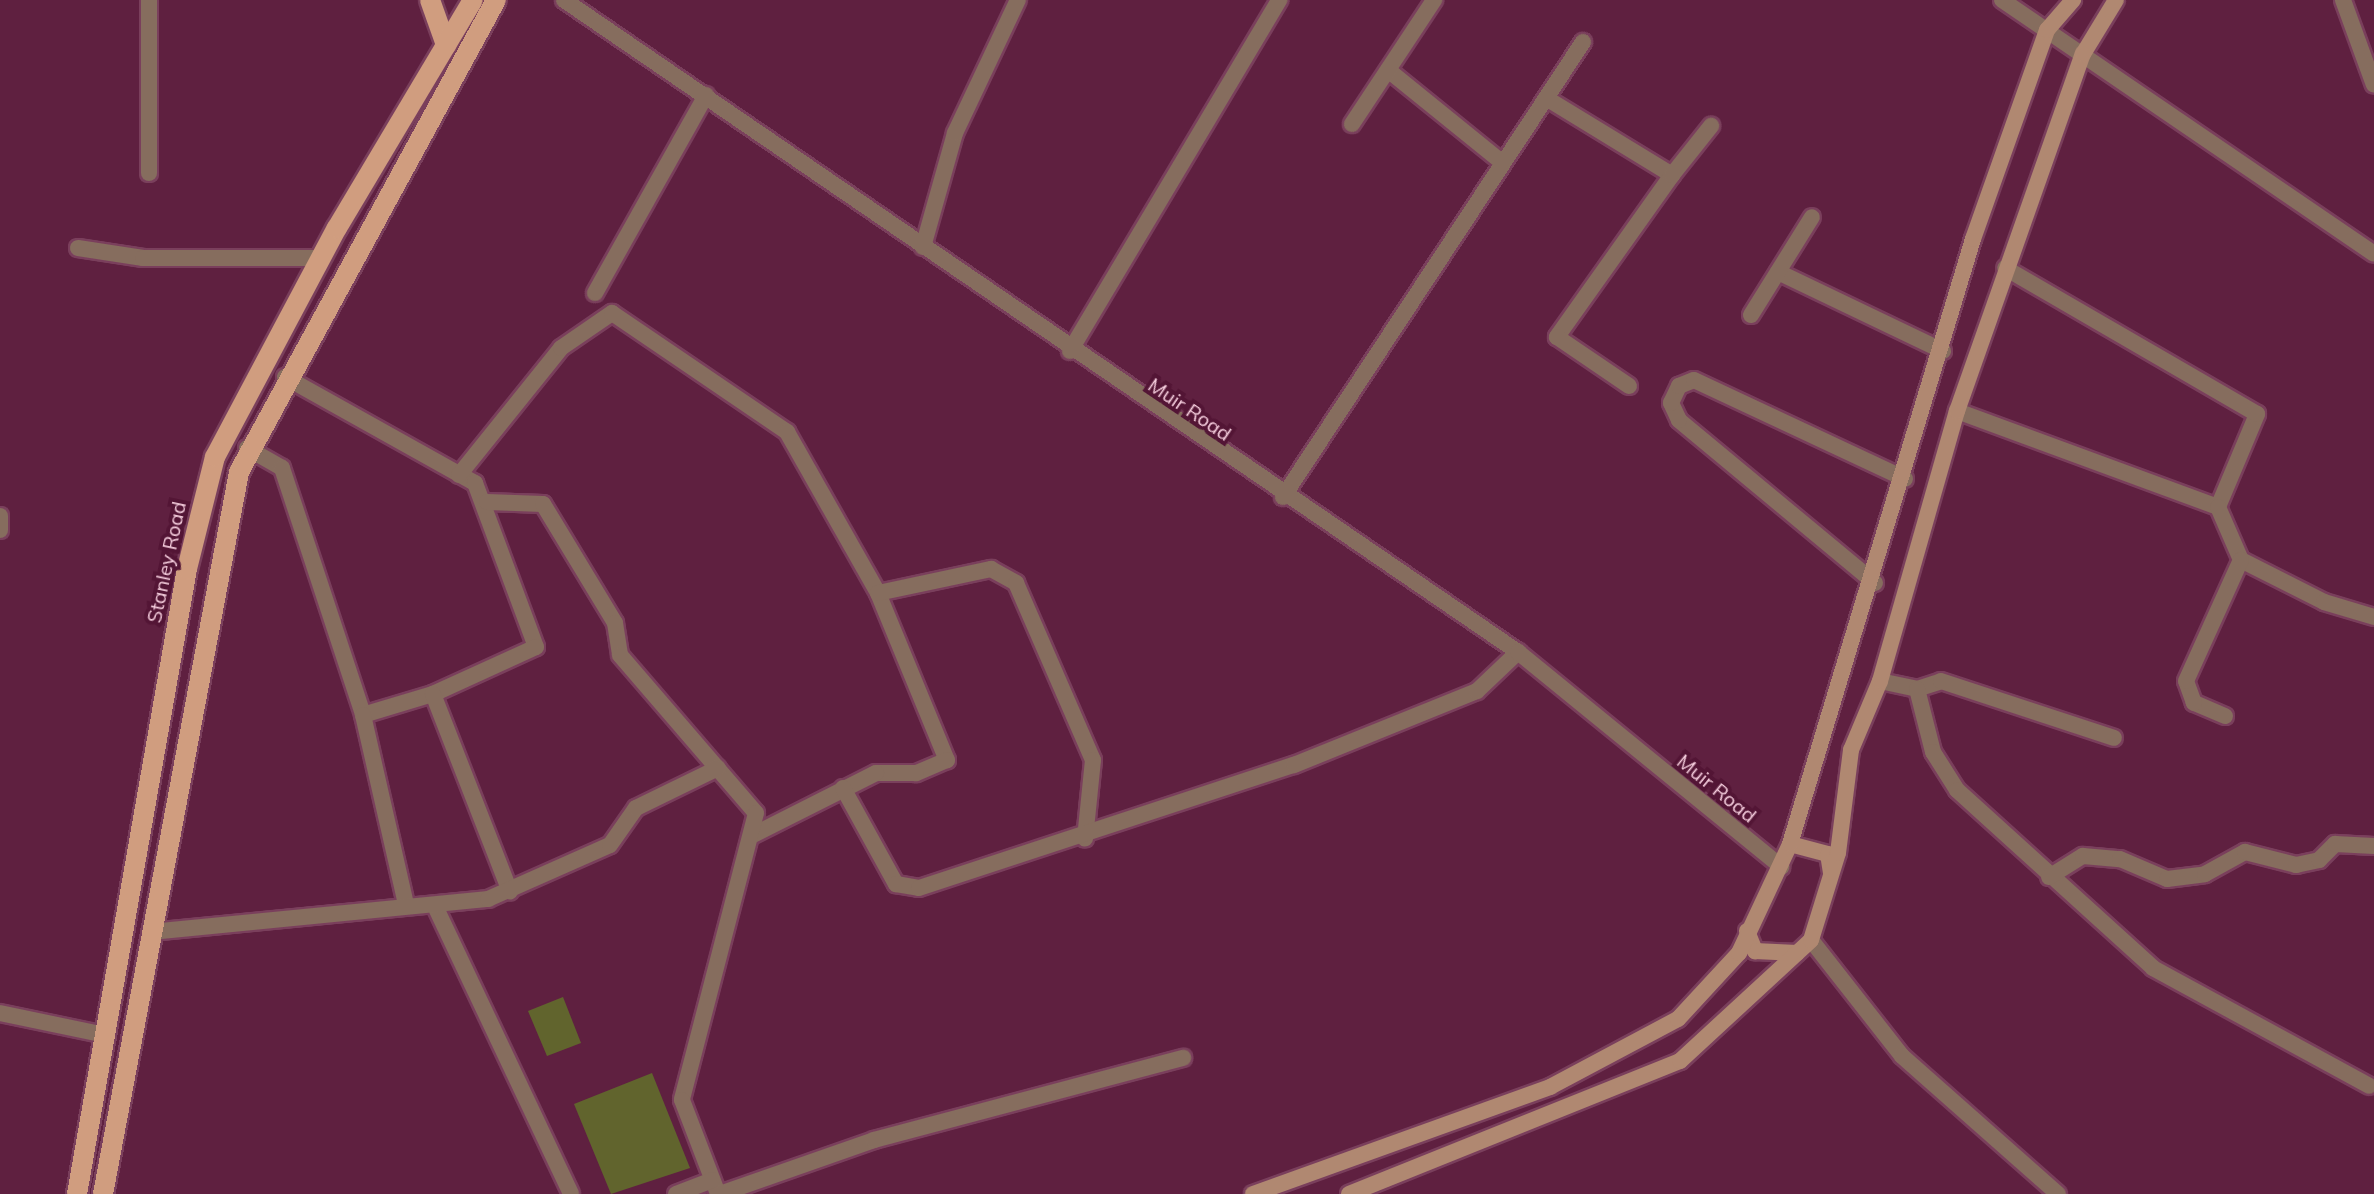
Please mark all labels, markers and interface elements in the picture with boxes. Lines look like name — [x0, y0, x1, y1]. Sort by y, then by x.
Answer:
street label: Muir Road — [1144, 372, 1236, 446]
street label: Stanley Road — [141, 499, 191, 625]
street label: Muir Road — [1673, 749, 1761, 827]

